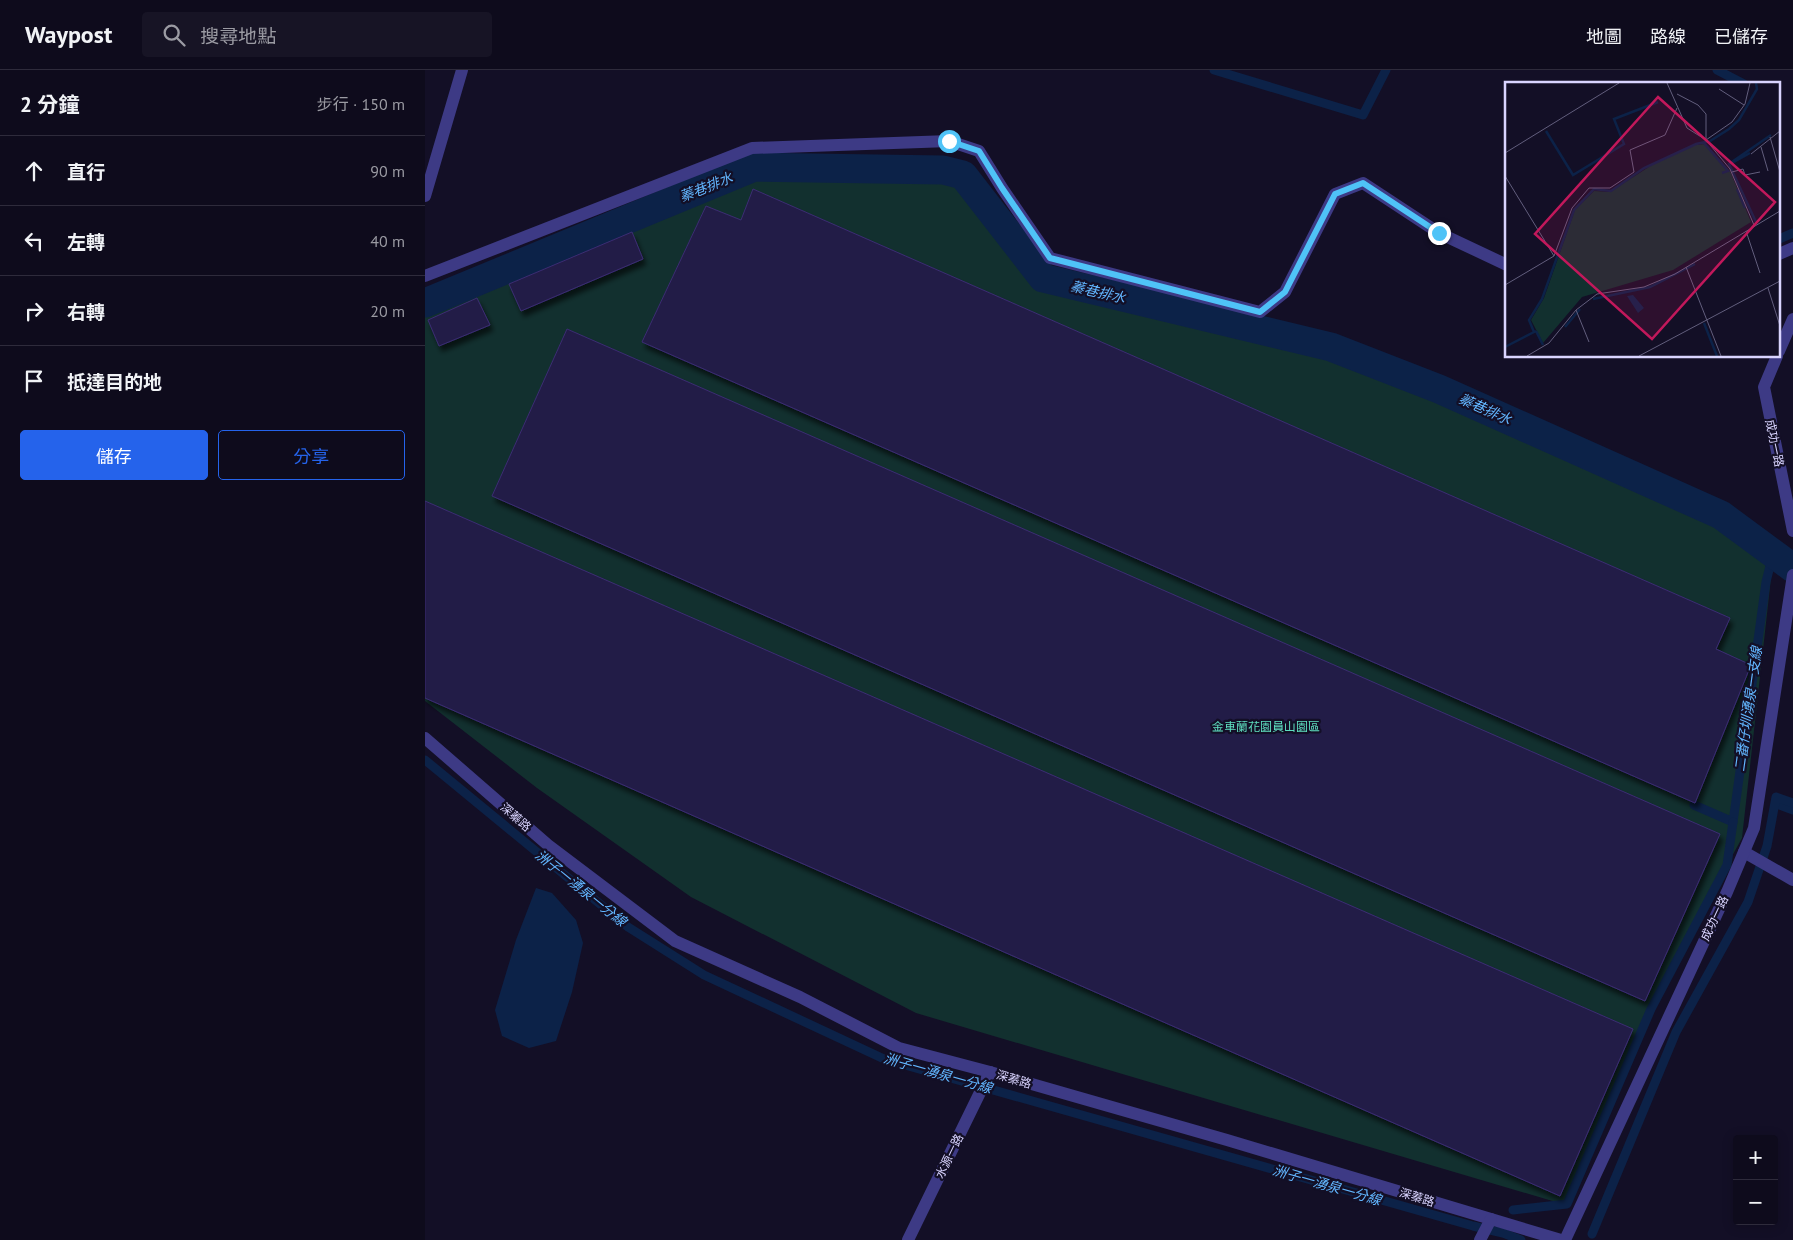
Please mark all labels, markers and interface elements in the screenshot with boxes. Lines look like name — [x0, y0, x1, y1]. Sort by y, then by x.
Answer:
search box — [142, 12, 492, 57]
text: Waypost — [25, 19, 112, 50]
icon: search — [160, 21, 188, 49]
text: 搜尋地點 — [200, 24, 276, 48]
text: 地圖 — [1586, 25, 1622, 48]
text: 路線 — [1650, 25, 1686, 48]
text: 已儲存 — [1714, 25, 1768, 48]
inset map — [1505, 82, 1781, 358]
text: 2 分鐘 — [20, 91, 79, 118]
text: 步行 · 150 m — [317, 94, 405, 114]
route start — [938, 130, 961, 153]
icon: ahead — [20, 157, 48, 185]
text: 直行 — [67, 160, 105, 184]
text: 90 m — [370, 161, 405, 181]
water label: 蓁巷排水 — [677, 168, 736, 206]
route end — [1428, 222, 1451, 245]
icon: left — [20, 227, 48, 255]
text: 左轉 — [67, 230, 105, 254]
text: 40 m — [370, 231, 405, 251]
water label: 蓁巷排水 — [1069, 277, 1128, 307]
icon: right — [20, 297, 48, 325]
text: 右轉 — [67, 300, 105, 324]
text: 20 m — [370, 301, 405, 321]
icon: arrive — [20, 367, 48, 395]
text: 抵達目的地 — [67, 370, 162, 394]
water label: 蓁巷排水 — [1456, 389, 1515, 429]
street label: 成功一路 — [1763, 418, 1787, 468]
button: 儲存 — [20, 430, 208, 480]
button: 分享 — [218, 430, 405, 480]
water label: 二番仔圳湧泉一支線 — [1730, 643, 1766, 773]
park label: 金車蘭花園員山園區 — [1212, 719, 1320, 734]
street label: 深蓁路 — [497, 800, 535, 834]
water label: 洲子一湧泉一分線 — [532, 846, 632, 931]
street label: 成功一路 — [1697, 893, 1731, 943]
water label: 洲子一湧泉一分線 — [882, 1049, 996, 1098]
street label: 深蓁路 — [995, 1067, 1033, 1091]
street label: 水源一路 — [932, 1131, 966, 1181]
map controls — [1733, 1135, 1778, 1225]
button: + — [1733, 1135, 1778, 1180]
water label: 洲子一湧泉一分線 — [1271, 1161, 1385, 1210]
button: − — [1733, 1180, 1778, 1225]
street label: 深蓁路 — [1398, 1185, 1436, 1209]

